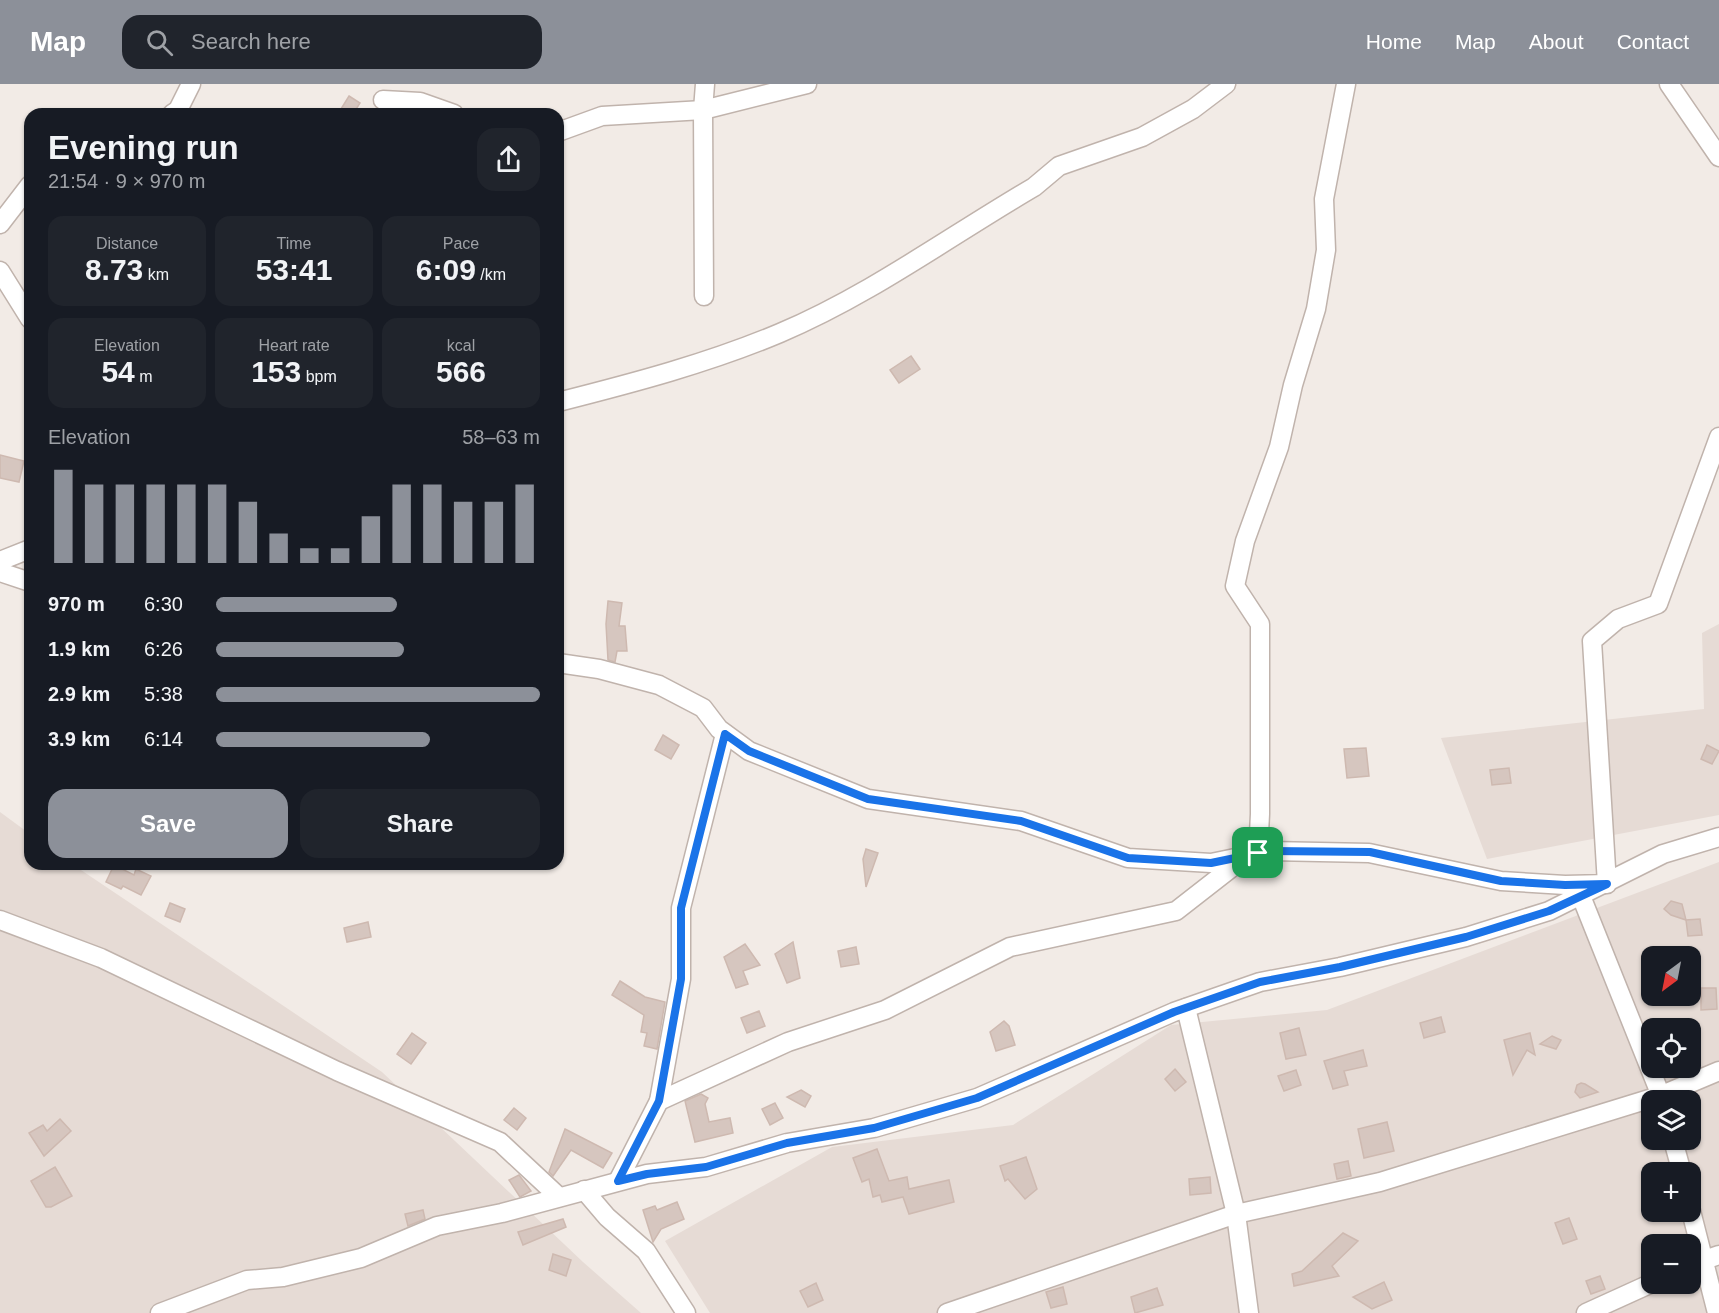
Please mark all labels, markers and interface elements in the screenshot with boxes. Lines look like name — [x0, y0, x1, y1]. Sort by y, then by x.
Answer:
search box — [122, 15, 542, 69]
text: Map — [30, 26, 86, 57]
icon: search — [143, 26, 176, 59]
text: Search here — [191, 29, 311, 54]
text: Home — [1366, 30, 1422, 53]
text: Map — [1455, 30, 1496, 53]
text: About — [1529, 30, 1584, 53]
text: Contact — [1617, 30, 1689, 53]
button: share — [477, 128, 540, 191]
text: Evening run — [48, 129, 239, 166]
text: 21:54 · 9 × 970 m — [48, 170, 205, 192]
text: Distance — [96, 235, 158, 252]
text: Time — [277, 235, 311, 252]
text: Pace — [443, 235, 479, 252]
text: 8.73 — [85, 253, 143, 286]
text: 53:41 — [256, 253, 332, 286]
text: 6:09 — [416, 253, 476, 286]
text: km — [143, 266, 169, 283]
text: /km — [476, 266, 506, 283]
text: Elevation — [94, 337, 160, 354]
text: Heart rate — [258, 337, 330, 354]
text: kcal — [447, 337, 475, 354]
text: 54 — [101, 355, 135, 388]
text: 153 — [251, 355, 301, 388]
text: 566 — [436, 355, 486, 388]
text: m — [135, 368, 153, 385]
text: bpm — [301, 368, 337, 385]
text: Elevation — [48, 426, 130, 448]
text: 58–63 m — [462, 426, 540, 448]
text: 970 m — [48, 593, 105, 615]
text: 6:30 — [144, 593, 183, 615]
text: 1.9 km — [48, 638, 110, 660]
text: 6:26 — [144, 638, 183, 660]
text: 2.9 km — [48, 683, 110, 705]
text: 5:38 — [144, 683, 183, 705]
text: 3.9 km — [48, 728, 110, 750]
text: 6:14 — [144, 728, 183, 750]
button: Save — [48, 789, 288, 858]
button: Share — [300, 789, 540, 858]
pin — [1232, 827, 1283, 878]
icon: arrive — [1241, 836, 1274, 869]
north arrow — [1641, 946, 1701, 1006]
map controls — [1641, 946, 1701, 1294]
button: locate — [1641, 1018, 1701, 1078]
button: layers — [1641, 1090, 1701, 1150]
button: + — [1641, 1162, 1701, 1222]
button: − — [1641, 1234, 1701, 1294]

